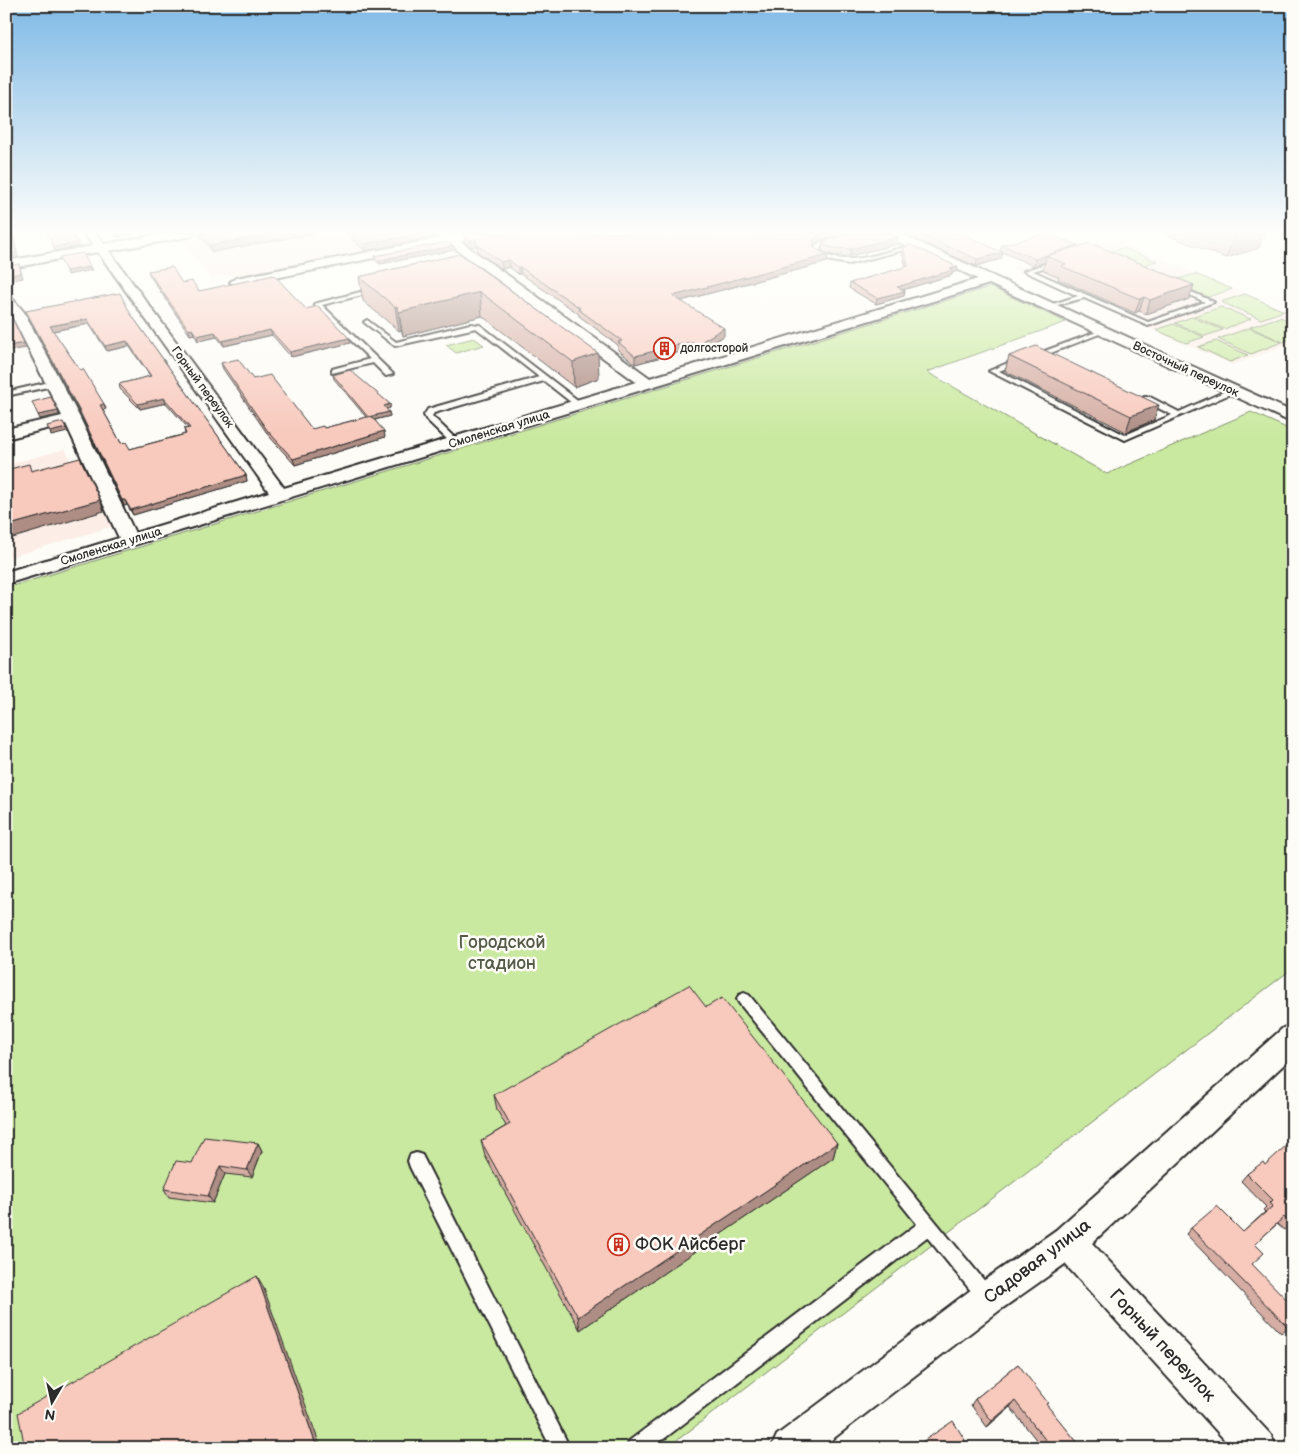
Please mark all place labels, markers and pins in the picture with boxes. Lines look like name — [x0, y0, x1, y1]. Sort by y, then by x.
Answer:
building icon: долгосторой — [652, 336, 676, 360]
place label: долгосторой — [680, 341, 748, 356]
building icon: ФОК Айсберг — [607, 1232, 631, 1256]
place label: ФОК Айсберг — [635, 1234, 745, 1255]

